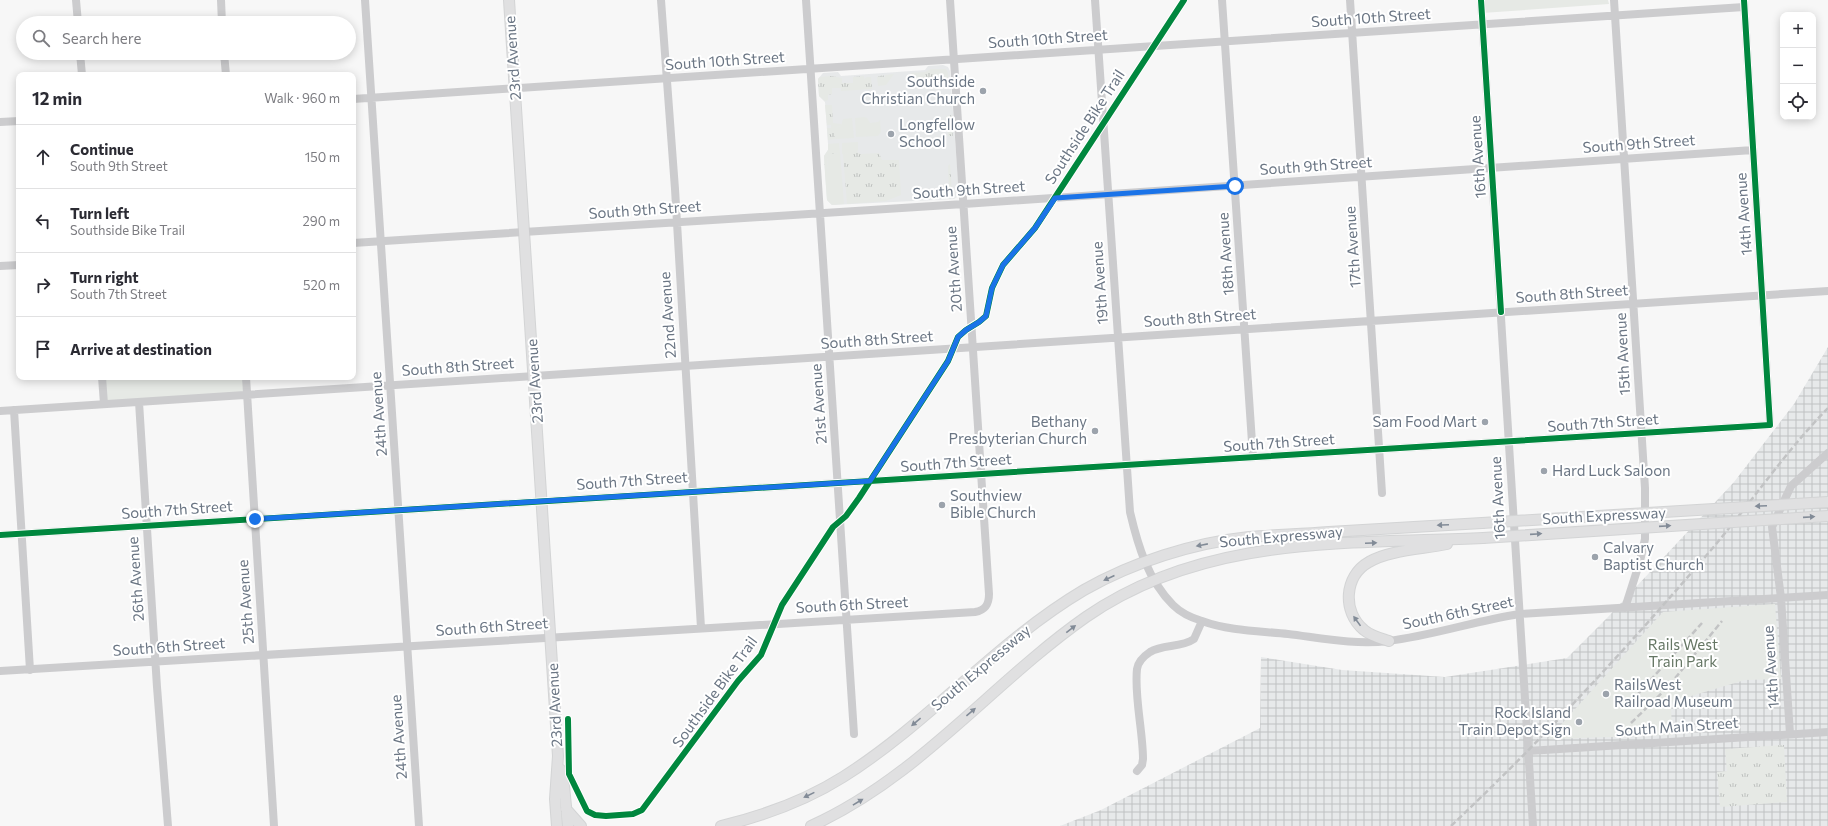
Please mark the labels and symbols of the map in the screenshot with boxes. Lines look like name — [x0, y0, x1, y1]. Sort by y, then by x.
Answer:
street label: South 10th Street — [1310, 4, 1431, 30]
street label: 23rd Avenue — [500, 15, 524, 101]
street label: South 10th Street — [987, 25, 1108, 51]
street label: South 10th Street — [664, 47, 785, 73]
street label: Southside Bike Trail — [1040, 66, 1128, 187]
place label: Southside Christian Church — [861, 72, 975, 107]
marker: Southside Christian Church — [978, 86, 988, 96]
place label: Longfellow School — [899, 115, 975, 150]
street label: 16th Avenue — [1465, 115, 1489, 199]
marker: Longfellow School — [886, 129, 896, 139]
street label: South 9th Street — [1582, 130, 1696, 156]
street label: South 9th Street — [1259, 152, 1373, 178]
street label: 14th Avenue — [1731, 172, 1755, 256]
street label: South 9th Street — [912, 176, 1026, 202]
route start — [1226, 177, 1244, 195]
street label: South 9th Street — [588, 196, 702, 222]
street label: 17th Avenue — [1340, 205, 1364, 289]
street label: 18th Avenue — [1213, 212, 1237, 296]
street label: 20th Avenue — [941, 226, 965, 312]
street label: 19th Avenue — [1087, 241, 1111, 325]
street label: 22nd Avenue — [655, 271, 679, 359]
street label: South 8th Street — [1515, 280, 1629, 306]
street label: South 8th Street — [1143, 304, 1257, 330]
street label: 15th Avenue — [1611, 312, 1633, 396]
street label: South 8th Street — [820, 326, 934, 352]
street label: 23rd Avenue — [522, 338, 546, 424]
street label: South 8th Street — [401, 353, 515, 379]
street label: 21st Avenue — [806, 363, 830, 445]
street label: 24th Avenue — [366, 371, 390, 457]
street label: South 7th Street — [1547, 409, 1659, 435]
place label: Bethany Presbyterian Church — [949, 412, 1087, 447]
place label: Sam Food Mart — [1372, 412, 1477, 430]
marker: Sam Food Mart — [1480, 417, 1490, 427]
marker: Bethany Presbyterian Church — [1090, 426, 1100, 436]
street label: South 7th Street — [1223, 429, 1335, 455]
street label: South 7th Street — [900, 449, 1012, 475]
street label: 16th Avenue — [1486, 456, 1508, 540]
place label: Hard Luck Saloon — [1552, 461, 1671, 479]
marker: Hard Luck Saloon — [1539, 466, 1549, 476]
street label: South 7th Street — [576, 467, 688, 493]
place label: Southview Bible Church — [950, 486, 1036, 521]
street label: South 7th Street — [121, 496, 233, 522]
marker: Southview Bible Church — [937, 500, 947, 510]
street label: South Expressway — [1542, 503, 1667, 527]
one-way arrow — [1754, 503, 1767, 509]
route end — [246, 510, 264, 528]
one-way arrow — [1803, 513, 1815, 520]
street label: South Expressway — [1218, 522, 1344, 550]
one-way arrow — [1437, 522, 1449, 529]
one-way arrow — [1659, 522, 1671, 529]
one-way arrow — [1530, 531, 1542, 538]
street label: 26th Avenue — [123, 536, 147, 622]
place label: Calvary Baptist Church — [1603, 538, 1704, 573]
one-way arrow — [1365, 539, 1377, 546]
one-way arrow — [1196, 543, 1208, 549]
marker: Calvary Baptist Church — [1590, 552, 1600, 562]
street label: 25th Avenue — [233, 559, 257, 645]
one-way arrow — [1103, 575, 1115, 581]
street label: South 6th Street — [1401, 591, 1515, 633]
street label: South 6th Street — [795, 592, 909, 616]
street label: South 6th Street — [435, 613, 549, 639]
one-way arrow — [1353, 616, 1361, 626]
street label: South Expressway — [927, 620, 1034, 714]
one-way arrow — [1066, 625, 1077, 634]
street label: 14th Avenue — [1758, 625, 1782, 709]
street label: Southside Bike Trail — [668, 632, 761, 750]
street label: South 6th Street — [112, 633, 226, 659]
park label: Rails West Train Park — [1648, 635, 1718, 670]
street label: 23rd Avenue — [543, 662, 565, 748]
place label: RailsWest Railroad Museum — [1614, 675, 1733, 710]
marker: RailsWest Railroad Museum — [1601, 689, 1611, 699]
street label: 24th Avenue — [386, 694, 410, 780]
place label: Rock Island Train Depot Sign — [1459, 703, 1571, 738]
one-way arrow — [966, 708, 977, 717]
street label: South Main Street — [1615, 713, 1739, 739]
marker: Rock Island Train Depot Sign — [1574, 717, 1584, 727]
one-way arrow — [911, 718, 922, 727]
one-way arrow — [804, 792, 815, 798]
one-way arrow — [852, 798, 864, 805]

